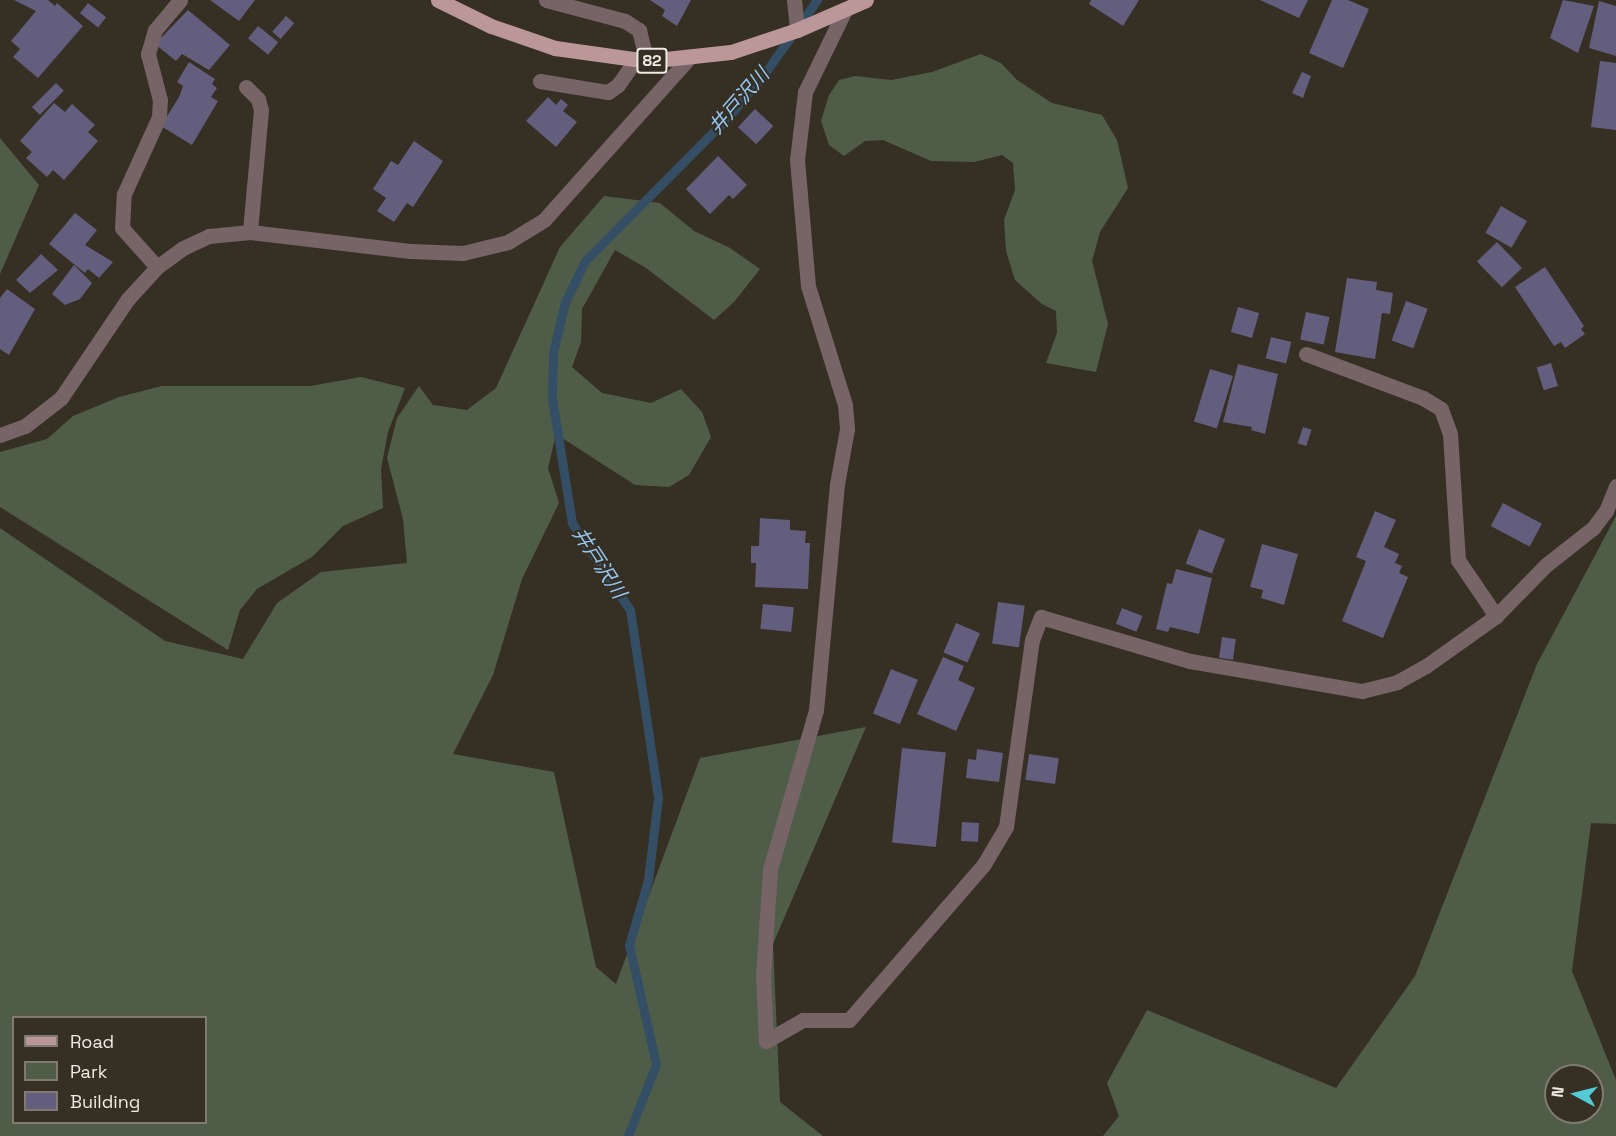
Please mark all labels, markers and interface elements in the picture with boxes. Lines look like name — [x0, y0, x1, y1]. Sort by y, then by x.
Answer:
road number: 82 — [636, 48, 668, 74]
water label: 井戸沢川 — [704, 63, 774, 139]
water label: 井戸沢川 — [567, 523, 631, 603]
legend — [12, 1016, 207, 1124]
text: Road — [70, 1030, 114, 1053]
text: Park — [70, 1060, 107, 1083]
north arrow — [1544, 1064, 1604, 1124]
text: N — [1547, 1085, 1569, 1099]
text: Building — [70, 1090, 140, 1113]

